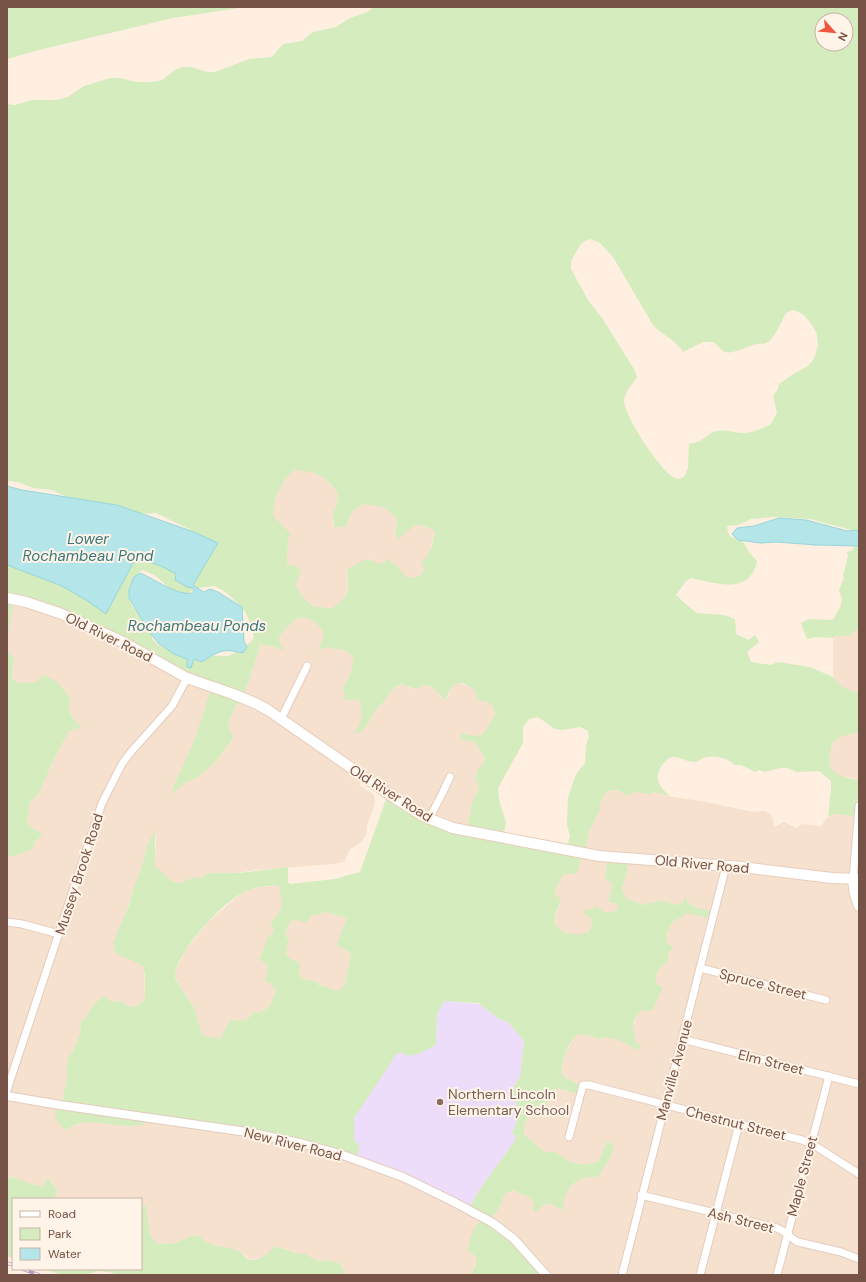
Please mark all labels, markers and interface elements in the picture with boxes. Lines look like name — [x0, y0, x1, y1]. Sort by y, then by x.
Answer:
north arrow — [814, 12, 854, 52]
text: N — [835, 30, 851, 43]
water label: Lower Rochambeau Pond — [23, 529, 154, 566]
street label: Old River Road — [63, 608, 155, 666]
water label: Rochambeau Ponds — [128, 616, 266, 636]
street label: Old River Road — [346, 760, 436, 826]
street label: Mussey Brook Road — [51, 811, 107, 937]
street label: Old River Road — [654, 851, 750, 877]
street label: Spruce Street — [717, 964, 809, 1004]
street label: Manville Avenue — [652, 1018, 696, 1122]
street label: Elm Street — [736, 1045, 806, 1079]
place label: Northern Lincoln Elementary School — [448, 1085, 569, 1119]
marker: Northern Lincoln Elementary School — [435, 1097, 445, 1107]
street label: Chestnut Street — [684, 1102, 788, 1144]
street label: New River Road — [242, 1123, 344, 1165]
street label: Maple Street — [783, 1134, 821, 1218]
legend — [12, 1198, 142, 1270]
street label: Ash Street — [706, 1203, 776, 1237]
text: Road — [48, 1206, 76, 1222]
text: Park — [48, 1226, 72, 1242]
text: Water — [48, 1246, 82, 1262]

